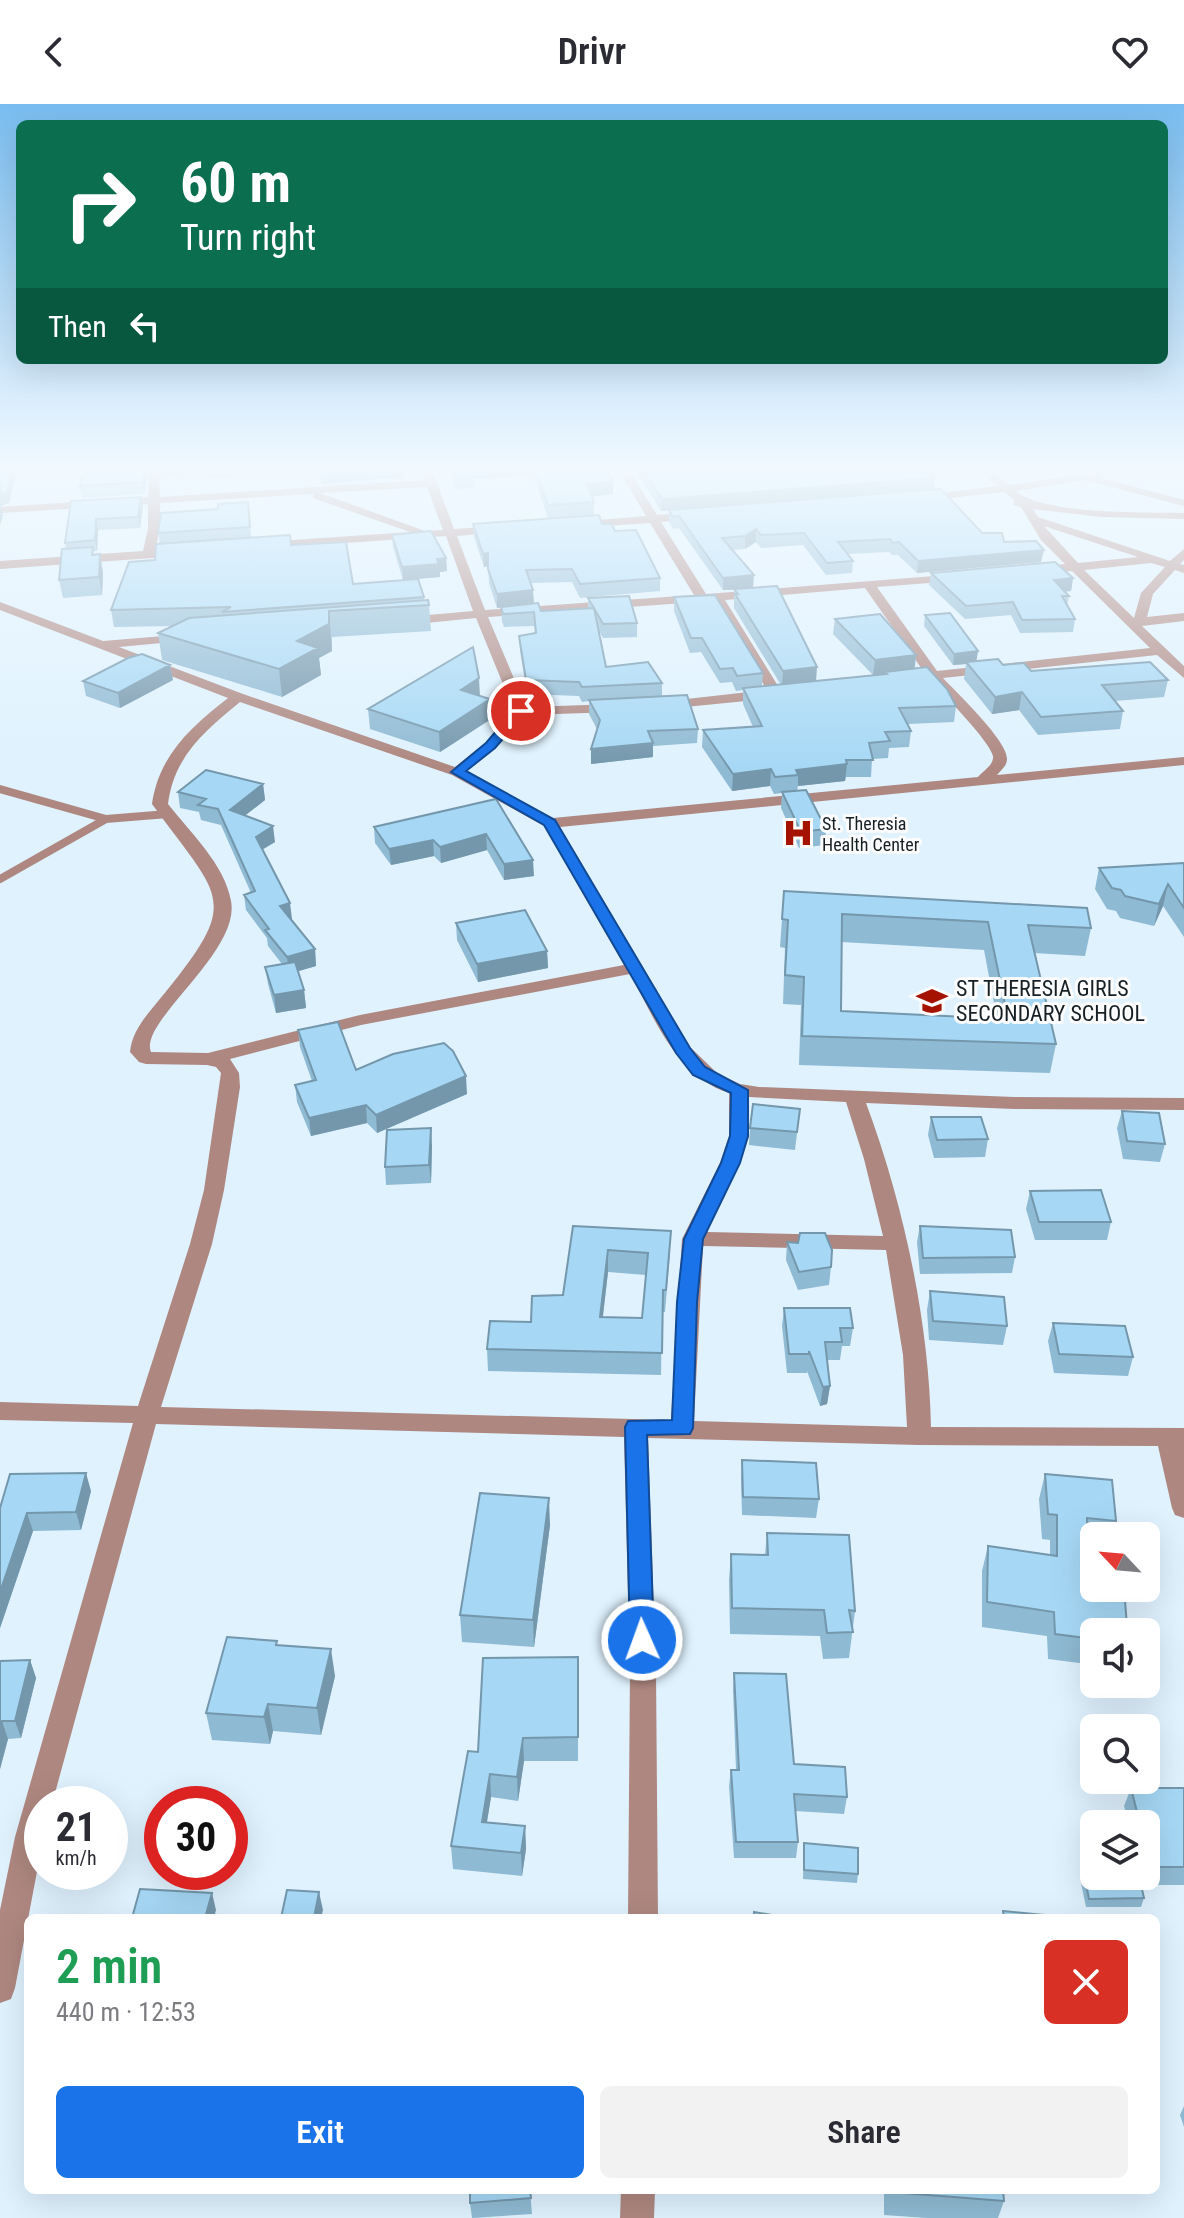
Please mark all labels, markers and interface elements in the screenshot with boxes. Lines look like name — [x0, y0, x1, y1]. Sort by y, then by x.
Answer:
icon: back — [32, 30, 76, 74]
icon: heart — [1108, 30, 1152, 74]
text: Drivr — [558, 31, 626, 73]
text: 60 m — [180, 150, 291, 216]
icon: right — [48, 152, 152, 256]
text: Turn right — [180, 217, 316, 259]
icon: left — [123, 304, 167, 348]
text: Then — [48, 309, 107, 344]
pin — [487, 677, 555, 745]
icon: arrive — [499, 689, 543, 733]
place label: St. Theresia Health Center — [822, 813, 920, 855]
hospital icon: St. Theresia Health Center — [781, 816, 815, 850]
place label: ST THERESIA GIRLS SECONDARY SCHOOL — [956, 976, 1145, 1026]
school or university icon: ST THERESIA GIRLS SECONDARY SCHOOL — [915, 984, 949, 1018]
north arrow — [1080, 1522, 1160, 1602]
map controls — [1080, 1522, 1160, 1890]
position arrow — [600, 1598, 684, 1682]
button: sound — [1080, 1618, 1160, 1698]
button: search — [1080, 1714, 1160, 1794]
speed limit sign: 30 — [144, 1786, 248, 1890]
text: 21 — [56, 1804, 96, 1851]
button: layers — [1080, 1810, 1160, 1890]
text: km/h — [55, 1846, 97, 1870]
text: 2 min — [56, 1938, 162, 1995]
button: close — [1044, 1940, 1128, 2024]
text: 440 m · 12:53 — [56, 1997, 196, 2027]
button: Exit — [56, 2086, 584, 2178]
button: Share — [600, 2086, 1128, 2178]

